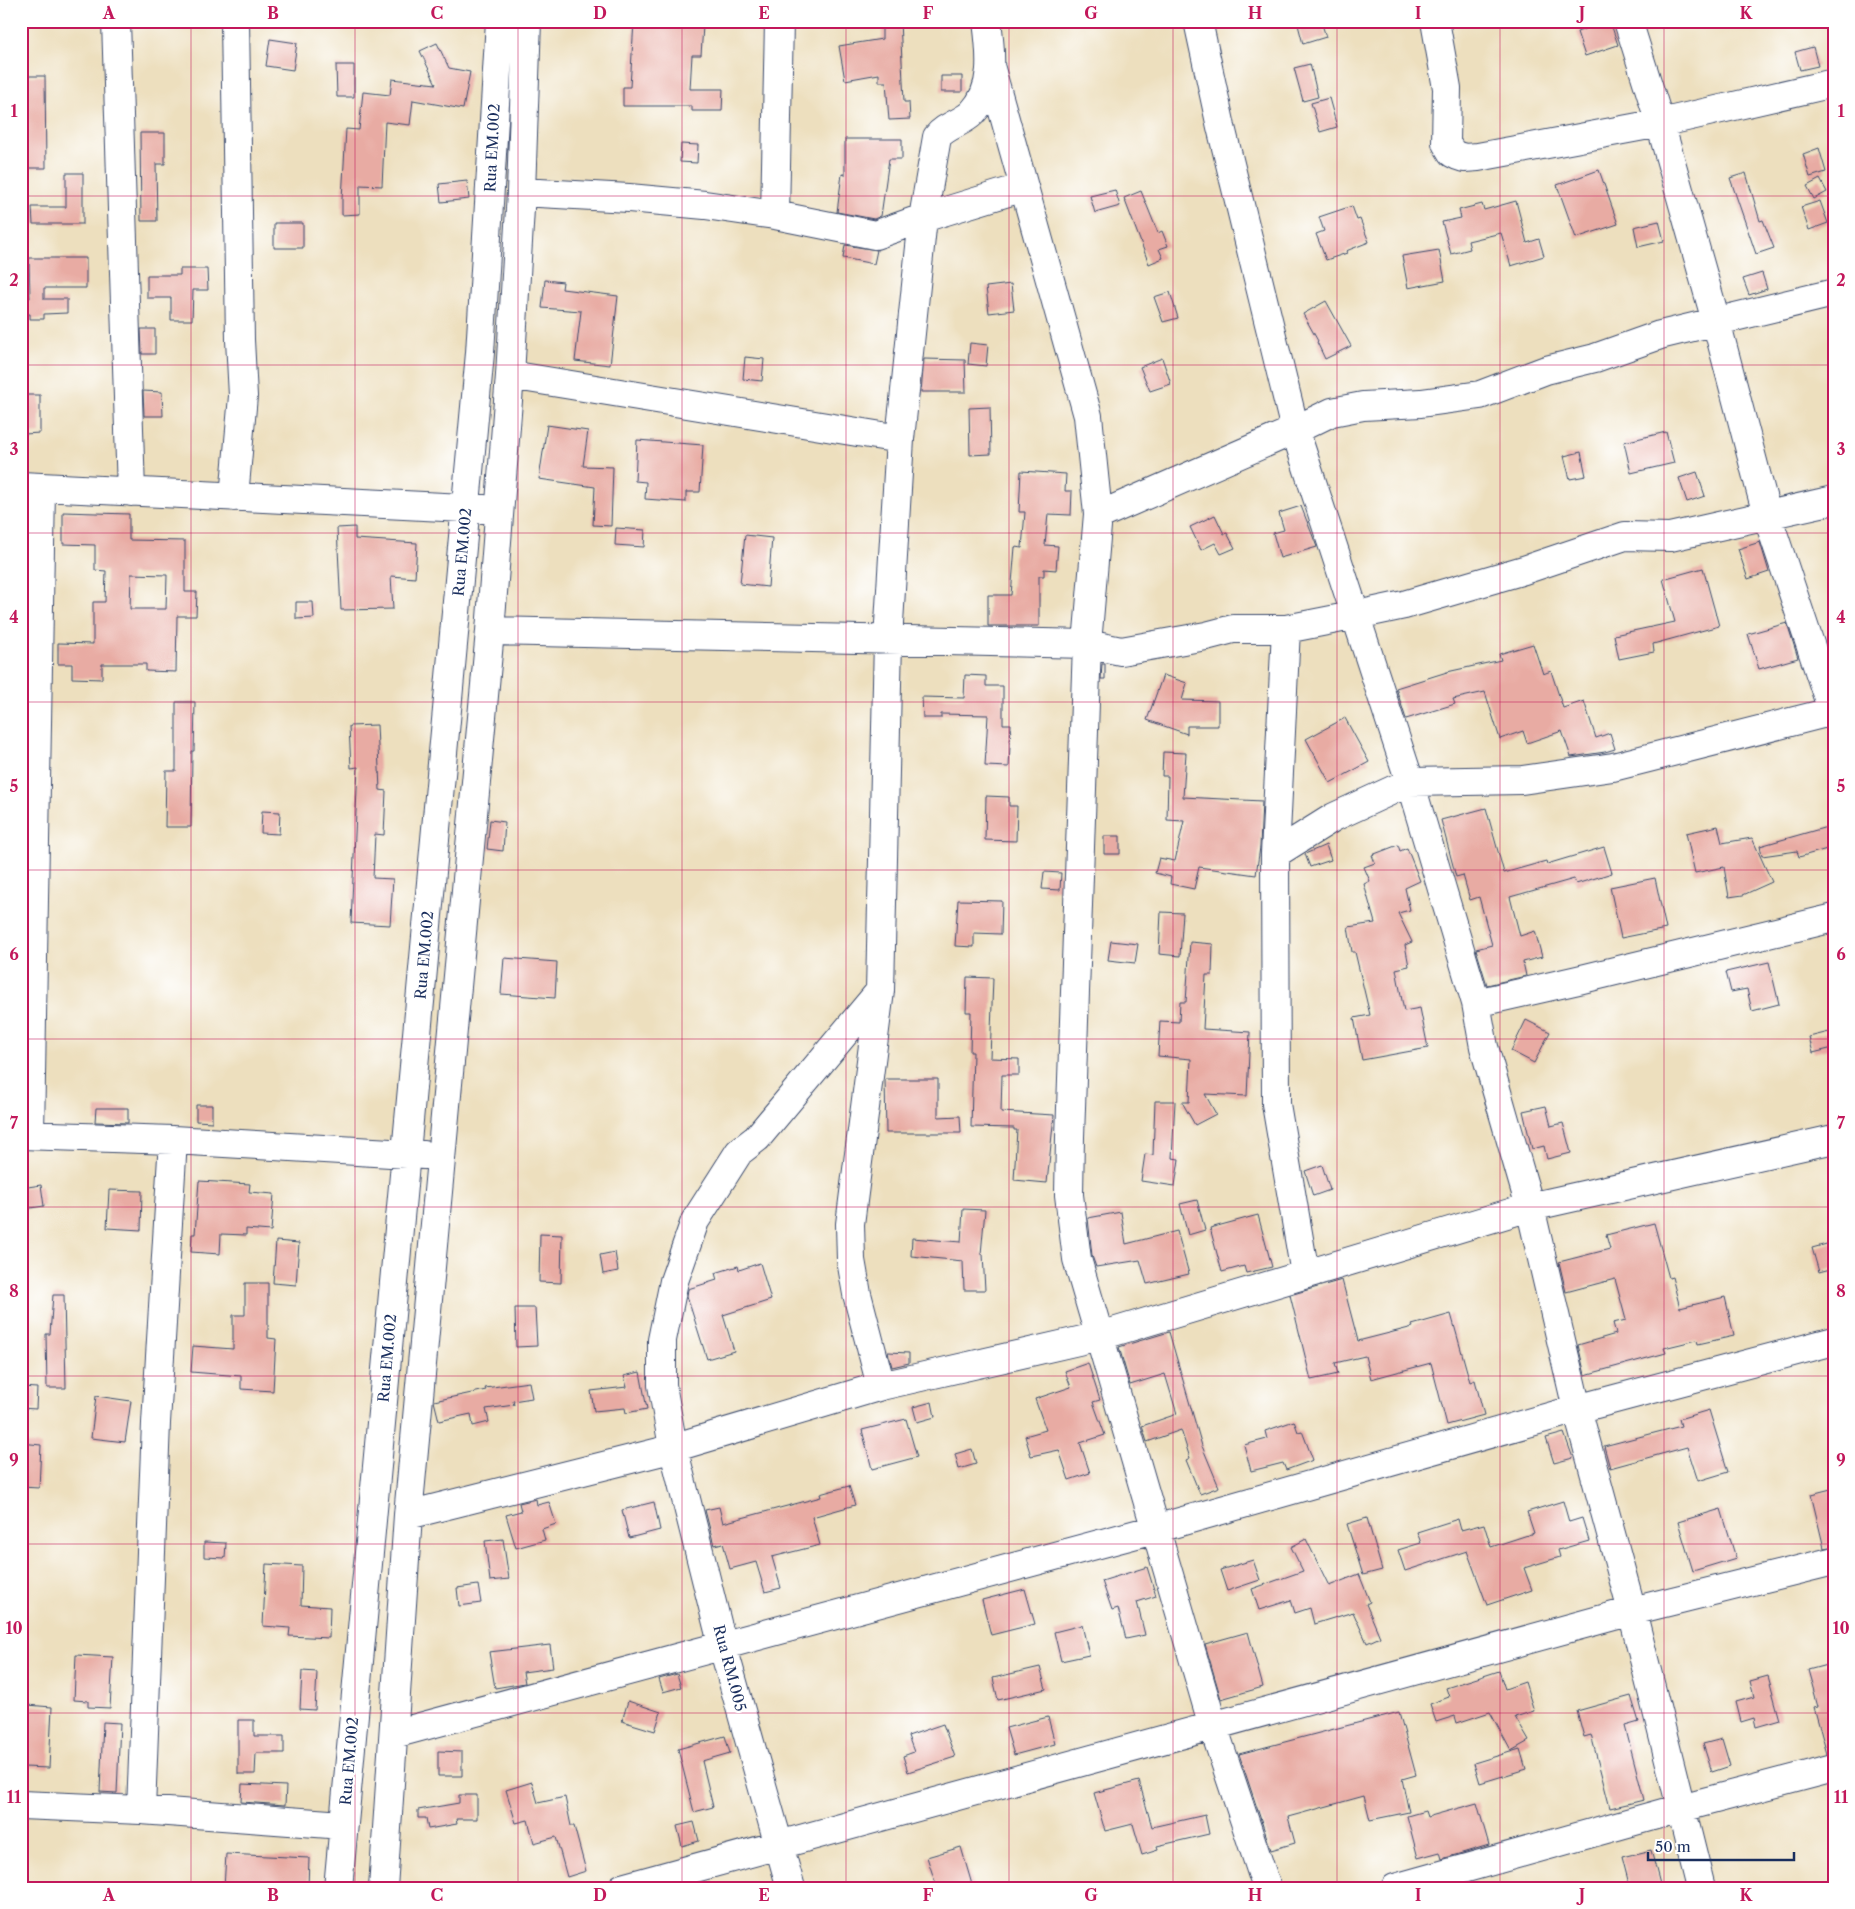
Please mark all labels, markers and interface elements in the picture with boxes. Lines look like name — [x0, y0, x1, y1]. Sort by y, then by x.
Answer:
text: A — [102, 3, 116, 23]
text: B — [267, 3, 279, 23]
text: C — [431, 3, 443, 23]
text: D — [593, 3, 607, 23]
text: E — [758, 3, 770, 23]
text: F — [923, 3, 934, 23]
text: G — [1084, 3, 1098, 23]
text: H — [1248, 3, 1262, 23]
text: I — [1415, 3, 1422, 23]
text: J — [1576, 3, 1585, 23]
text: K — [1740, 3, 1754, 23]
text: 1 — [10, 101, 18, 121]
text: 1 — [1837, 101, 1845, 121]
street label: Rua EM.002 — [480, 103, 504, 193]
text: 2 — [9, 270, 19, 290]
text: 2 — [1836, 270, 1846, 290]
text: 3 — [9, 439, 19, 459]
text: 3 — [1836, 439, 1846, 459]
street label: Rua EM.002 — [449, 507, 475, 597]
text: 4 — [9, 607, 19, 627]
text: 4 — [1836, 607, 1846, 627]
text: 5 — [10, 776, 19, 796]
text: 5 — [1837, 776, 1846, 796]
street label: Rua EM.002 — [411, 910, 437, 1000]
text: 6 — [9, 944, 19, 964]
text: 6 — [1836, 944, 1846, 964]
text: 7 — [10, 1113, 19, 1133]
text: 7 — [1837, 1113, 1846, 1133]
text: 8 — [9, 1281, 19, 1301]
text: 8 — [1836, 1281, 1846, 1301]
street label: Rua EM.002 — [374, 1313, 400, 1403]
text: 9 — [9, 1450, 19, 1470]
text: 9 — [1836, 1450, 1846, 1470]
text: 10 — [5, 1618, 23, 1638]
text: 10 — [1832, 1618, 1850, 1638]
street label: Rua RM.005 — [709, 1623, 751, 1713]
street label: Rua EM.002 — [336, 1716, 362, 1806]
text: 11 — [7, 1787, 22, 1807]
text: 11 — [1834, 1787, 1849, 1807]
scale bar — [1648, 1829, 1794, 1861]
text: 50 m — [1655, 1837, 1691, 1856]
text: A — [102, 1885, 116, 1905]
text: B — [267, 1885, 279, 1905]
text: C — [431, 1885, 443, 1905]
text: D — [593, 1885, 607, 1905]
text: E — [758, 1885, 770, 1905]
text: F — [923, 1885, 934, 1905]
text: G — [1084, 1885, 1098, 1905]
text: H — [1248, 1885, 1262, 1905]
text: I — [1415, 1885, 1422, 1905]
text: J — [1576, 1885, 1585, 1905]
text: K — [1740, 1885, 1754, 1905]

